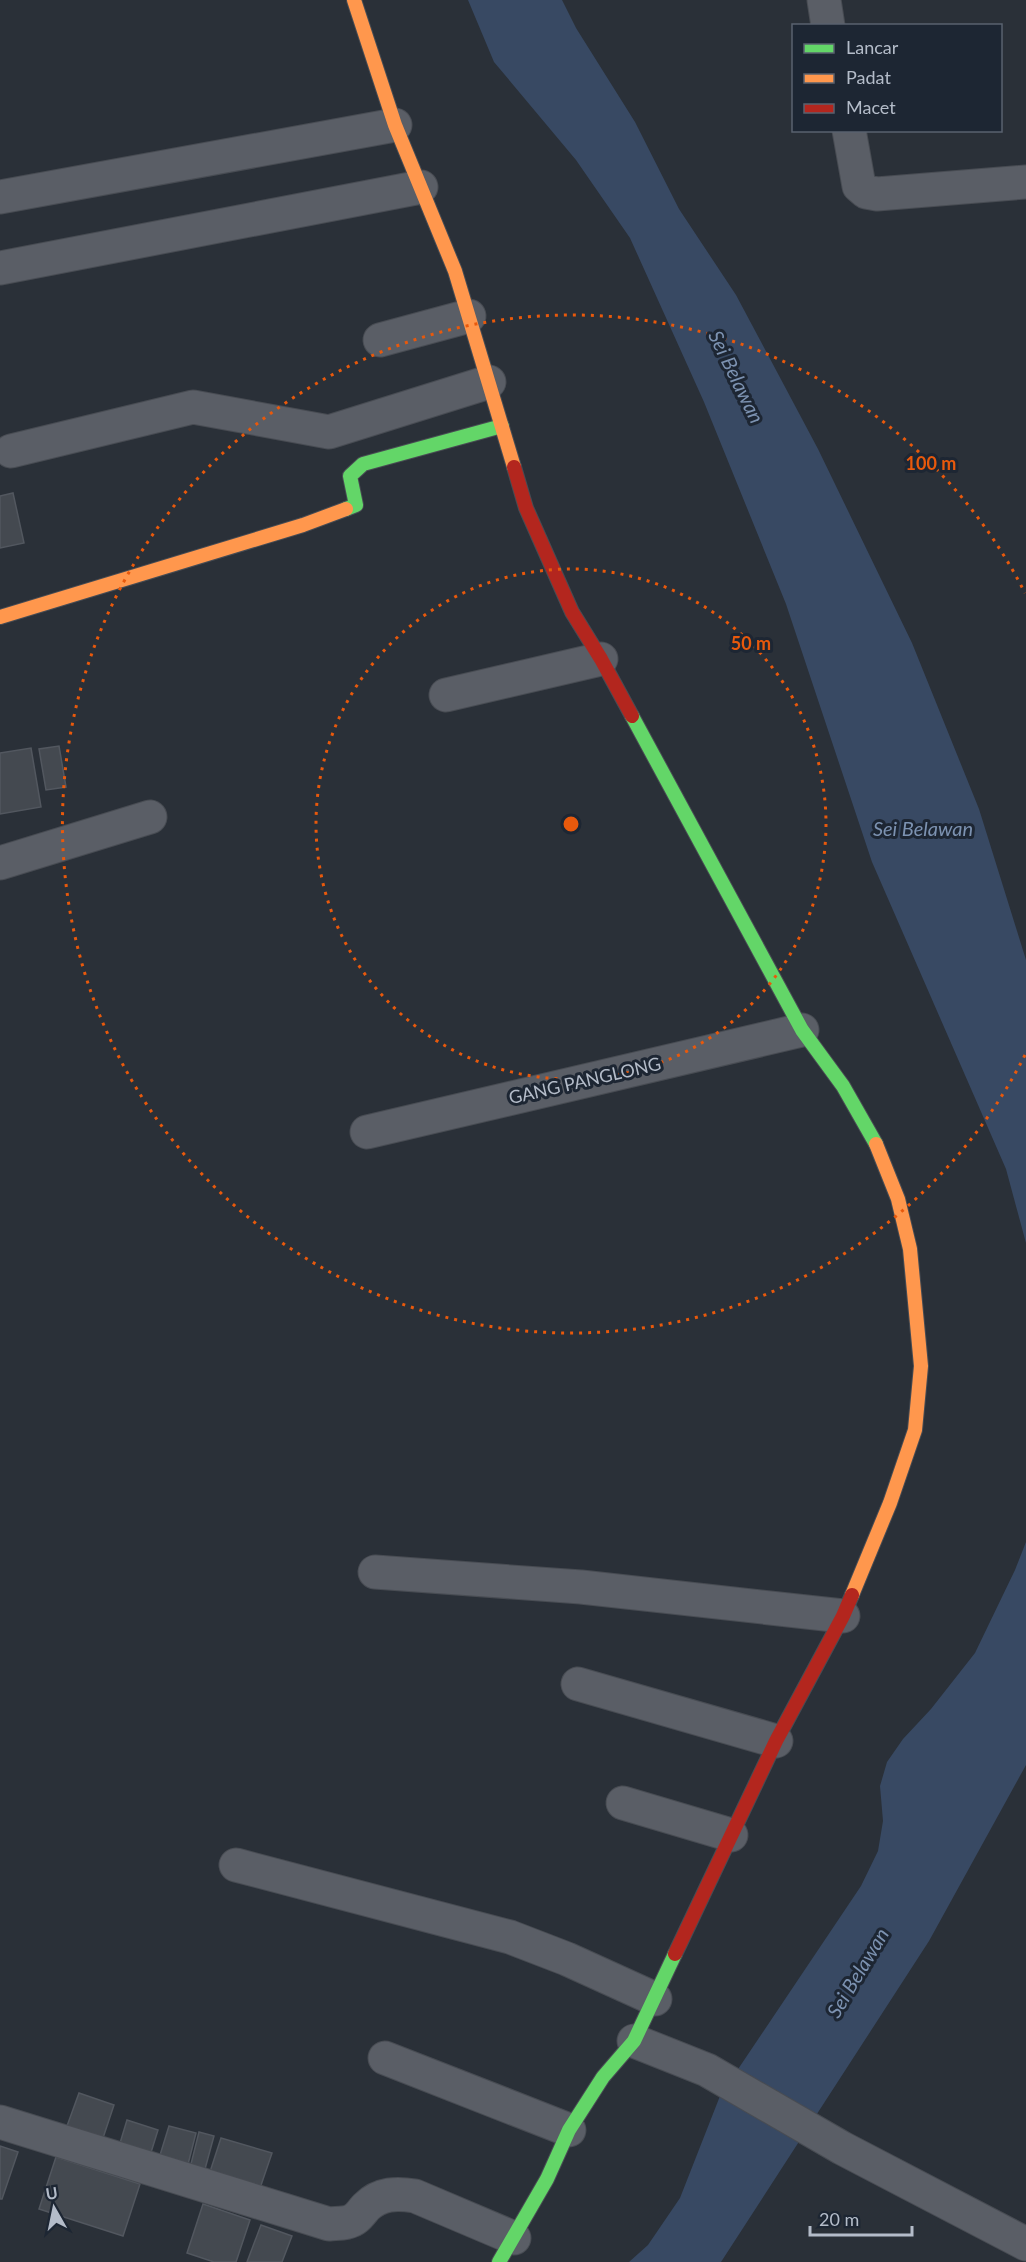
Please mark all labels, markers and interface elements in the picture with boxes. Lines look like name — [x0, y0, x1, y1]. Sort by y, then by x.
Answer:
legend — [792, 24, 1002, 132]
text: Lancar — [846, 36, 899, 58]
text: Padat — [846, 66, 891, 88]
text: Macet — [846, 96, 896, 118]
water label: Sei Belawan — [704, 326, 770, 427]
text: 100 m — [906, 452, 956, 474]
text: 50 m — [731, 632, 771, 654]
centre of rings — [561, 814, 581, 834]
water label: Sei Belawan — [873, 816, 973, 840]
street label: GANG PANGLONG — [506, 1052, 663, 1108]
water label: Sei Belawan — [821, 1923, 893, 2022]
north arrow — [24, 2178, 84, 2238]
text: U — [44, 2182, 59, 2203]
scale bar — [810, 2199, 912, 2237]
text: 20 m — [819, 2208, 859, 2230]

